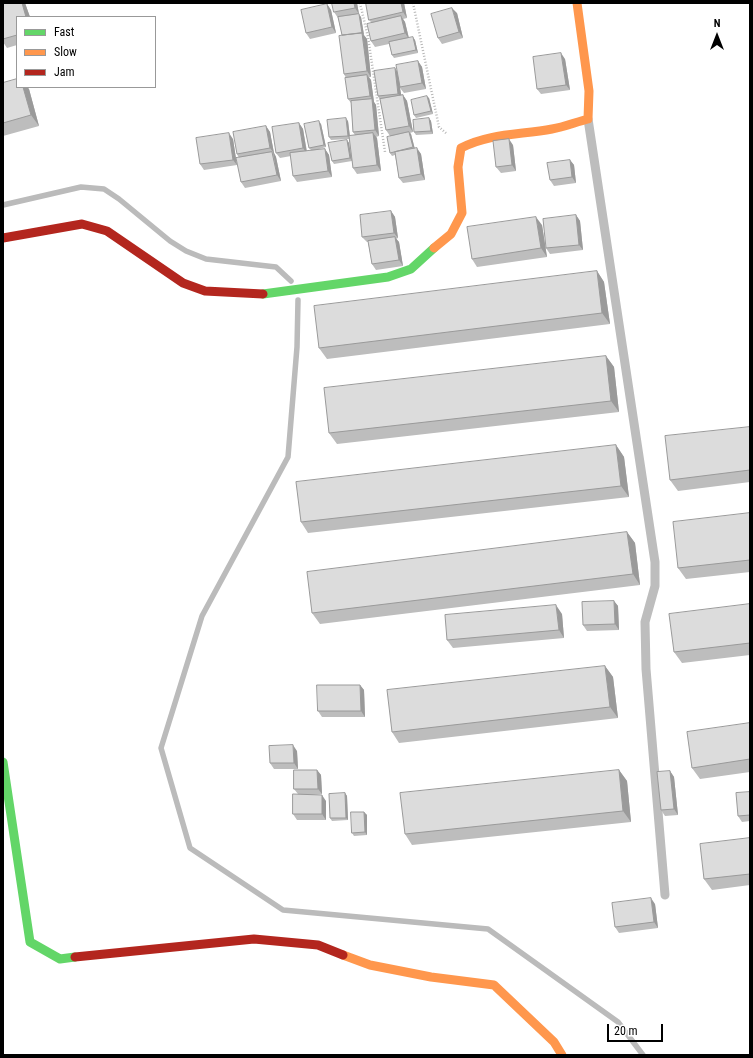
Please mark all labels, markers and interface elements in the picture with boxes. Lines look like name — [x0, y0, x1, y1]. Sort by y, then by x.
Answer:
legend — [16, 16, 156, 88]
north arrow — [697, 16, 737, 56]
text: N — [714, 17, 720, 30]
text: Fast — [54, 25, 74, 39]
text: Slow — [54, 45, 77, 59]
text: Jam — [54, 65, 75, 79]
scale bar — [609, 1016, 665, 1042]
text: 20 m — [614, 1024, 638, 1038]

